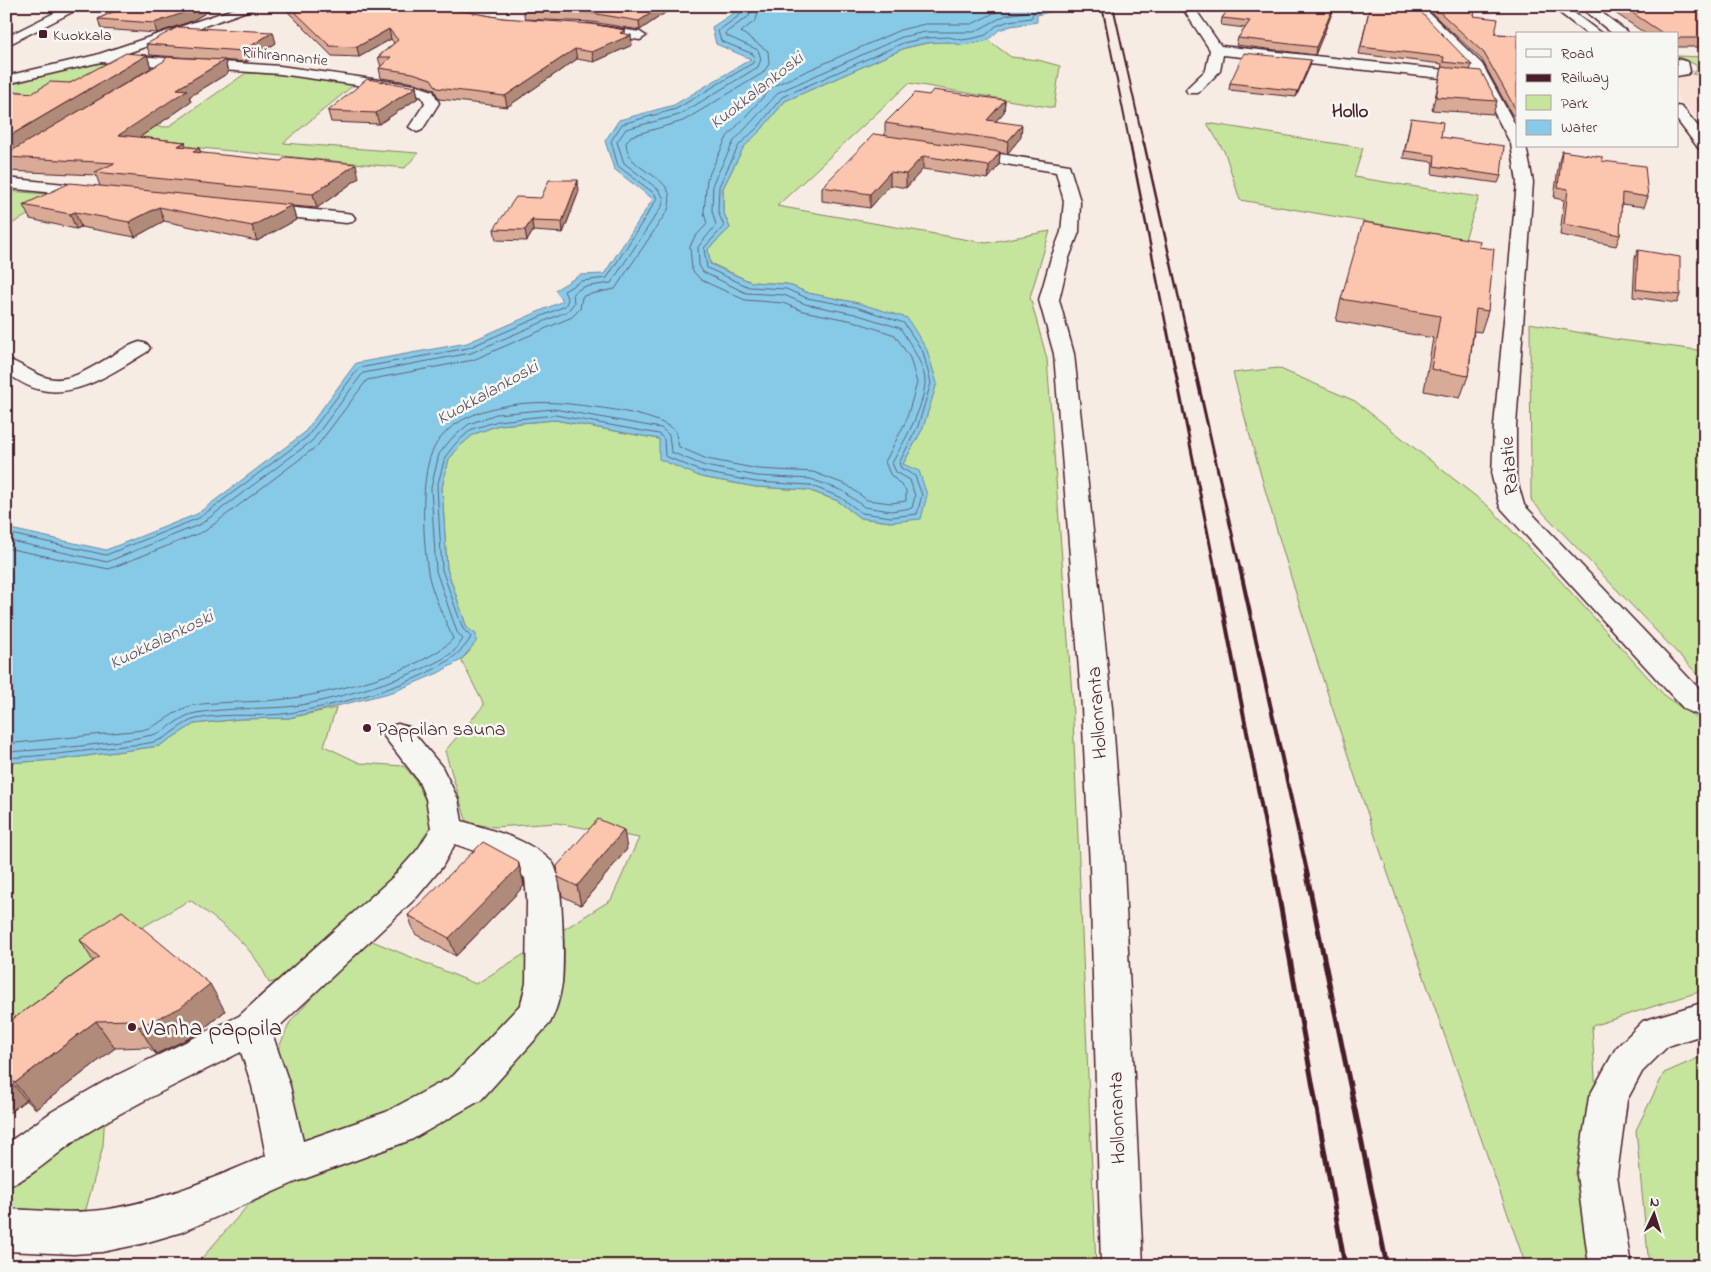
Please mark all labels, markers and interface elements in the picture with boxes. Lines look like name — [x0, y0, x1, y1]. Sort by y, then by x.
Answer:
place label: Kuokkala — [53, 24, 112, 48]
marker: Kuokkala — [37, 28, 49, 40]
legend — [1516, 32, 1678, 148]
street label: Riihirannantie — [241, 41, 330, 74]
text: Road — [1561, 43, 1594, 65]
water label: Kuokkalankoski — [705, 46, 811, 136]
text: Railway — [1561, 67, 1609, 90]
text: Park — [1561, 93, 1589, 115]
district label: Hollo — [1332, 99, 1368, 126]
text: Water — [1561, 117, 1597, 139]
water label: Kuokkalankoski — [432, 354, 545, 432]
street label: Ratatie — [1493, 435, 1527, 496]
water label: Kuokkalankoski — [106, 604, 220, 677]
street label: Hollonranta — [1081, 666, 1116, 760]
place label: Pappilan sauna — [377, 716, 506, 745]
marker: Pappilan sauna — [361, 722, 373, 734]
place label: Vanha pappila — [141, 1012, 282, 1047]
marker: Vanha pappila — [126, 1021, 138, 1033]
street label: Hollonranta — [1102, 1071, 1135, 1165]
north arrow — [1628, 1190, 1678, 1240]
text: N — [1649, 1192, 1660, 1213]

